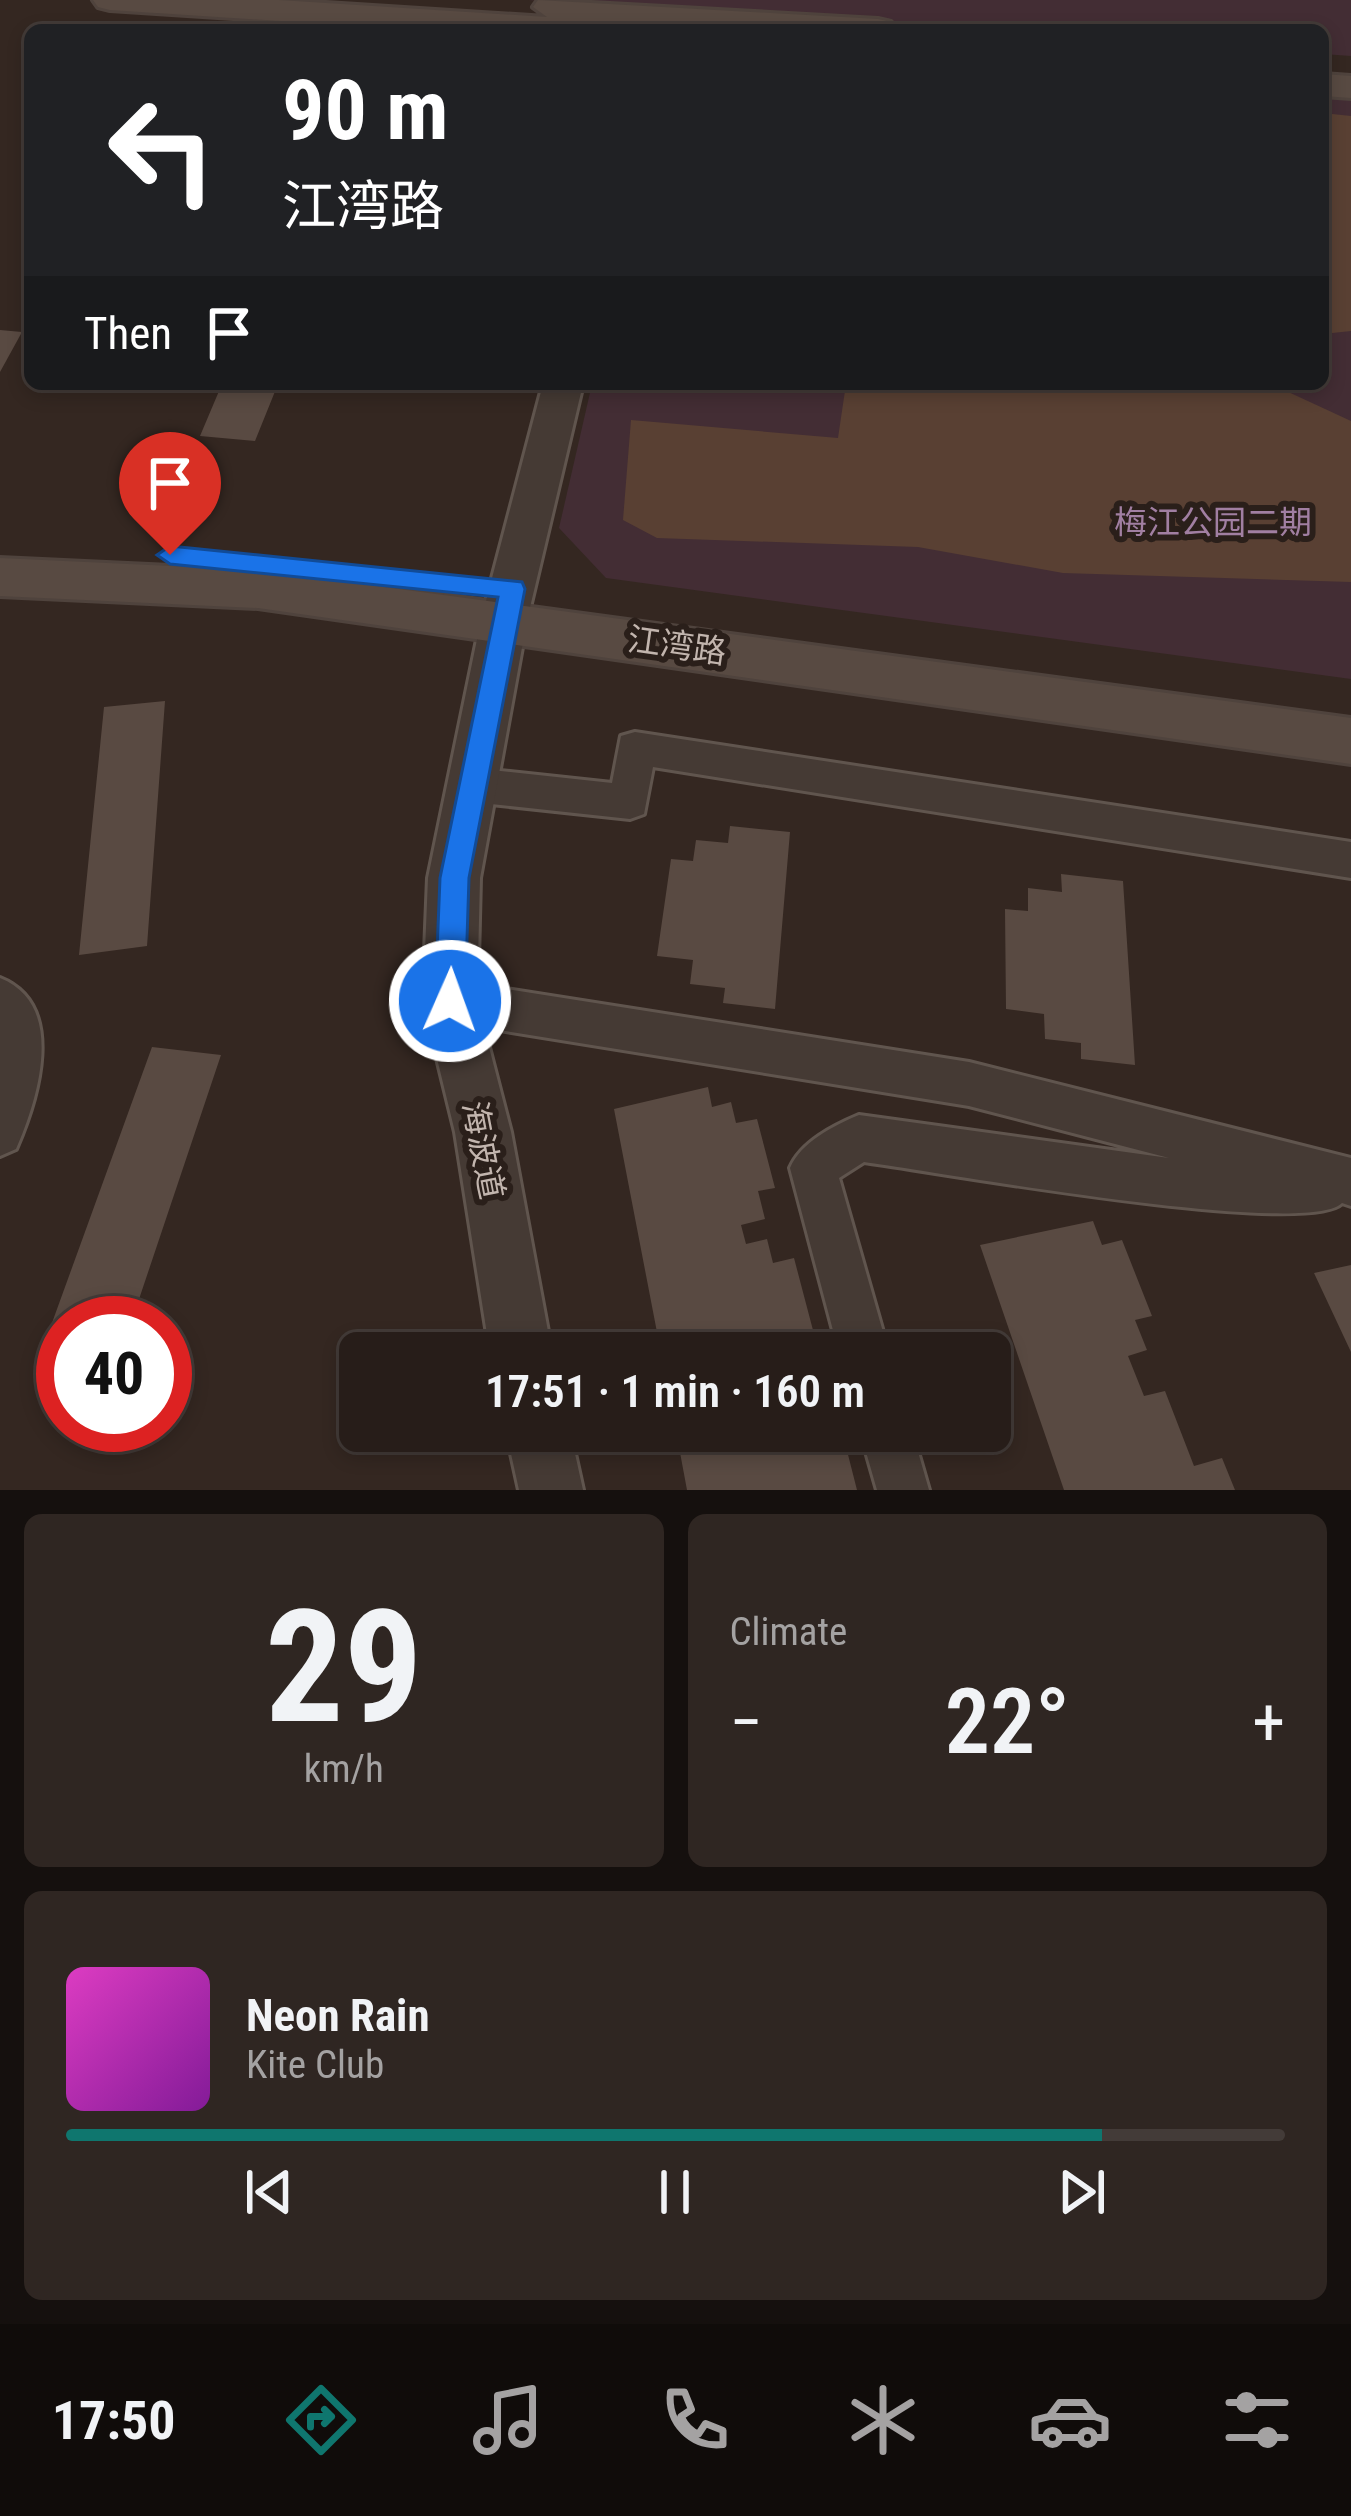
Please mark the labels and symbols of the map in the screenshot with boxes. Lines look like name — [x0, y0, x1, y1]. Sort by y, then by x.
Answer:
pin — [119, 432, 221, 555]
park label: 梅江公园二期 — [1114, 503, 1312, 542]
street label: 江湾路 — [625, 619, 729, 672]
position arrow — [387, 938, 513, 1064]
street label: 海波道 — [455, 1098, 512, 1202]
speed limit sign: 40 — [36, 1296, 192, 1452]

